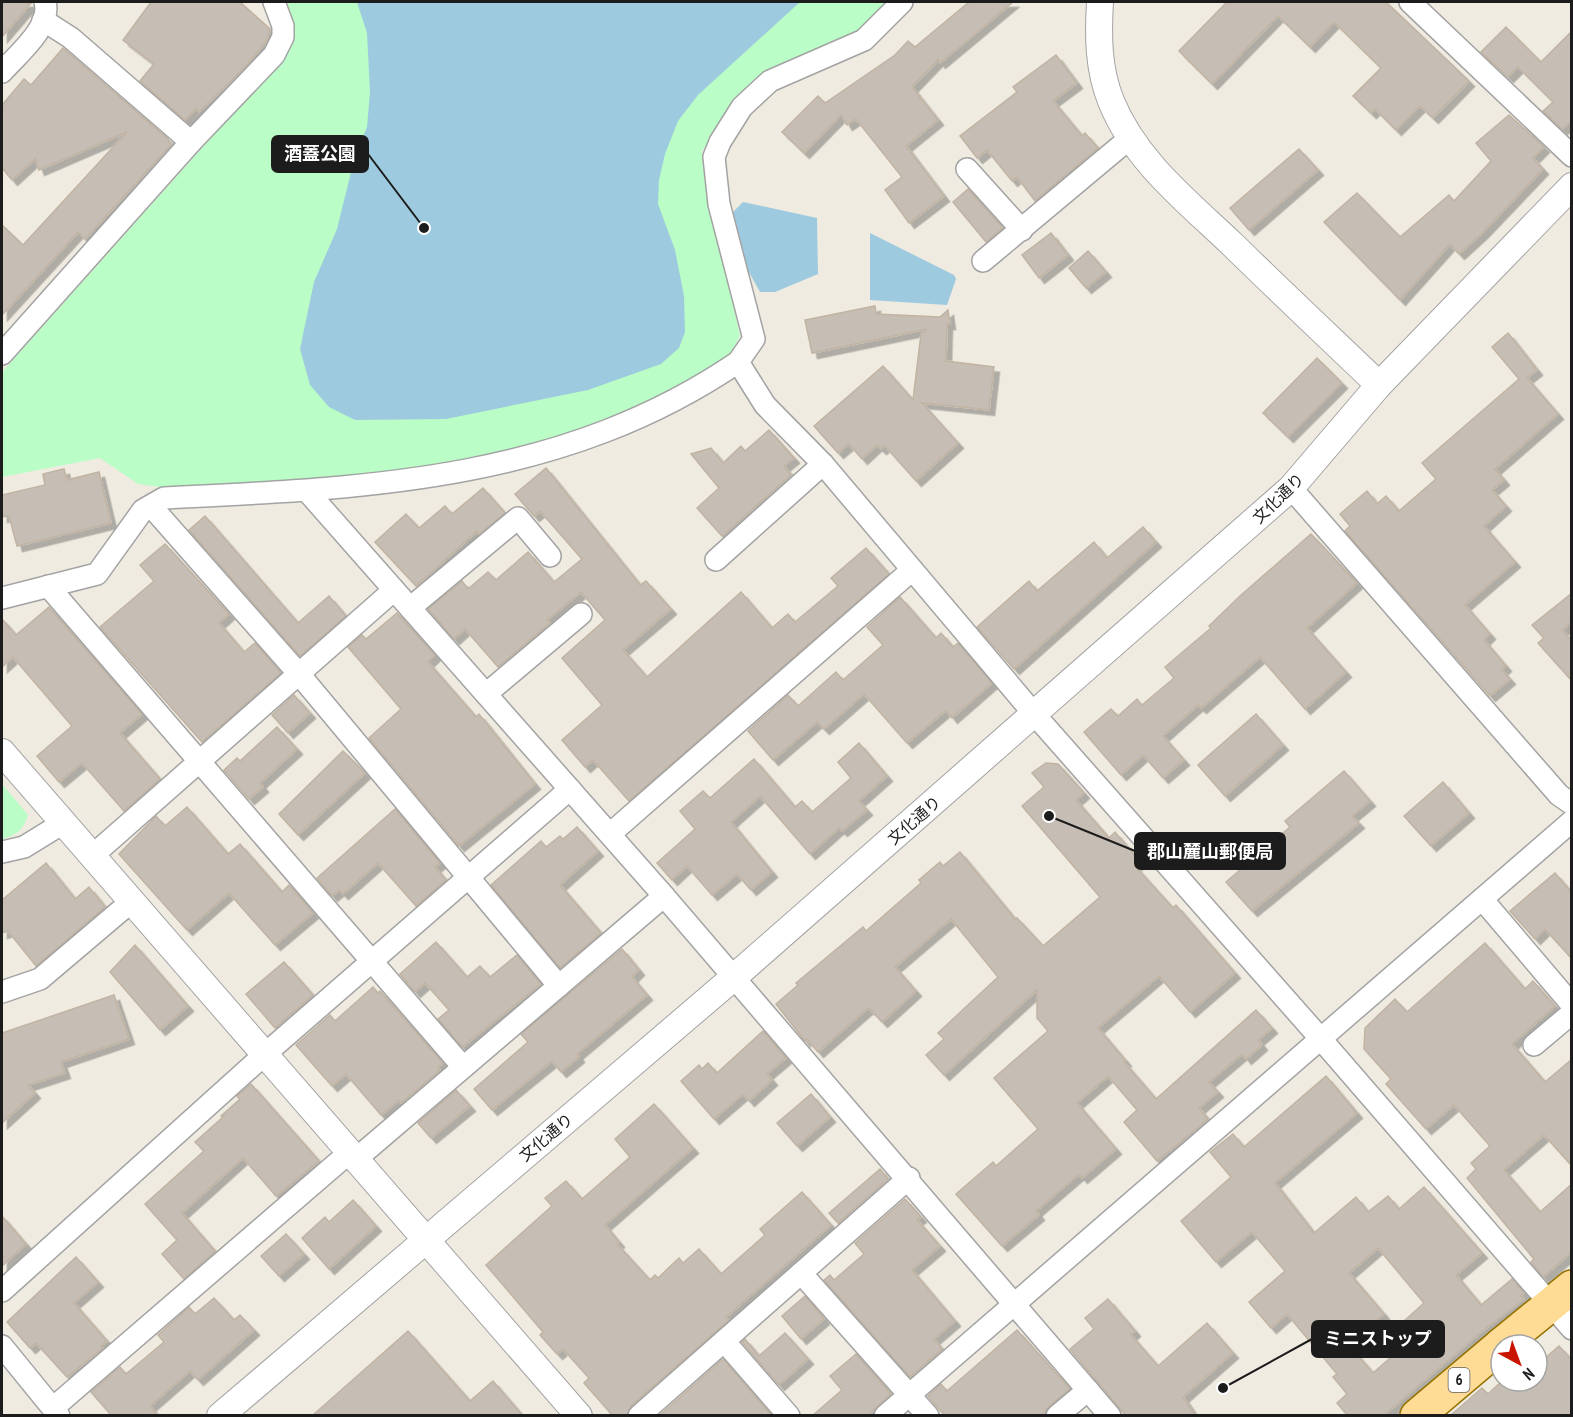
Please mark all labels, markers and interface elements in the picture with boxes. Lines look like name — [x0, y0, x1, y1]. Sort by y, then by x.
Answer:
callout: 酒蓋公園 — [272, 136, 368, 172]
text: 酒蓋公園 — [284, 142, 356, 165]
street label: 文化通り — [1248, 469, 1308, 527]
street label: 文化通り — [883, 791, 945, 849]
callout: 郡山麓山郵便局 — [1135, 833, 1285, 869]
text: 郡山麓山郵便局 — [1147, 840, 1273, 863]
street label: 文化通り — [515, 1109, 577, 1165]
callout: ミニストップ — [1312, 1321, 1444, 1357]
text: ミニストップ — [1324, 1327, 1432, 1350]
north arrow — [1489, 1333, 1549, 1393]
text: N — [1519, 1364, 1539, 1385]
road number: 6 — [1448, 1368, 1470, 1392]

